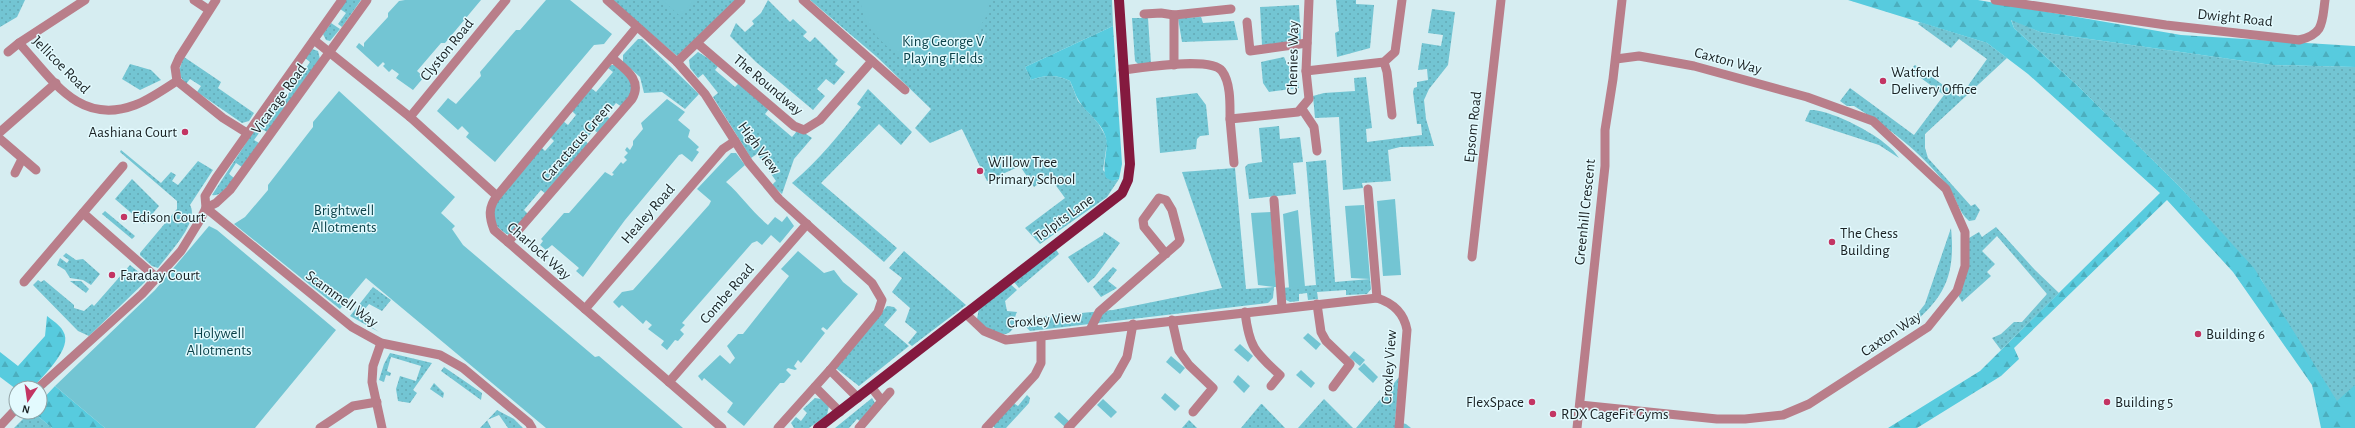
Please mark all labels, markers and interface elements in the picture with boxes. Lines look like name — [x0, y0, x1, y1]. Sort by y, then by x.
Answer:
street label: Dwight Road — [2197, 7, 2274, 29]
street label: Clyston Road — [417, 16, 477, 84]
street label: Chenies Way — [1285, 20, 1301, 95]
street label: Jellicoe Road — [29, 33, 93, 97]
park label: King George V Playing FIelds — [902, 34, 985, 66]
street label: Caxton Way — [1693, 45, 1764, 77]
street label: The Roundway — [730, 52, 806, 119]
street label: Vicarage Road — [249, 61, 309, 137]
place label: Watford Delivery Office — [1891, 65, 1977, 97]
marker: Watford Delivery Office — [1878, 76, 1888, 86]
street label: Epsom Road — [1462, 90, 1484, 164]
street label: Caractacus Green — [538, 99, 616, 185]
street label: High View — [735, 119, 783, 177]
place label: Aashiana Court — [88, 125, 177, 140]
marker: Aashiana Court — [180, 127, 190, 137]
place label: Willow Tree Primary School — [988, 155, 1076, 187]
street label: Greenhill Crescent — [1572, 158, 1598, 266]
marker: Willow Tree Primary School — [975, 166, 985, 176]
street label: Healey Road — [618, 181, 678, 247]
street label: Tolpits Lane — [1032, 192, 1096, 244]
park label: Brightwell Allotments — [311, 203, 377, 235]
place label: Edison Court — [132, 210, 205, 225]
marker: Edison Court — [119, 212, 129, 222]
street label: Charlock Way — [504, 219, 574, 283]
place label: The Chess Building — [1840, 226, 1898, 258]
marker: The Chess Building — [1827, 237, 1837, 247]
street label: Combe Road — [697, 261, 757, 327]
place label: Faraday Court — [120, 268, 200, 283]
street label: Scammell Way — [303, 268, 381, 331]
marker: Faraday Court — [107, 270, 117, 280]
street label: Caxton Way — [1858, 308, 1924, 360]
street label: Croxley View — [1006, 309, 1082, 331]
park label: Holywell Allotments — [186, 326, 252, 358]
place label: Building 6 — [2206, 327, 2265, 342]
street label: Croxley View — [1379, 329, 1399, 405]
marker: Building 6 — [2193, 329, 2203, 339]
north arrow — [8, 380, 48, 420]
place label: FlexSpace — [1466, 395, 1524, 410]
place label: Building 5 — [2115, 395, 2173, 410]
marker: FlexSpace — [1527, 397, 1537, 407]
marker: Building 5 — [2102, 397, 2112, 407]
text: N — [21, 403, 31, 415]
place label: RDX CageFit Gyms — [1561, 407, 1669, 422]
marker: RDX CageFit Gyms — [1548, 409, 1558, 419]

